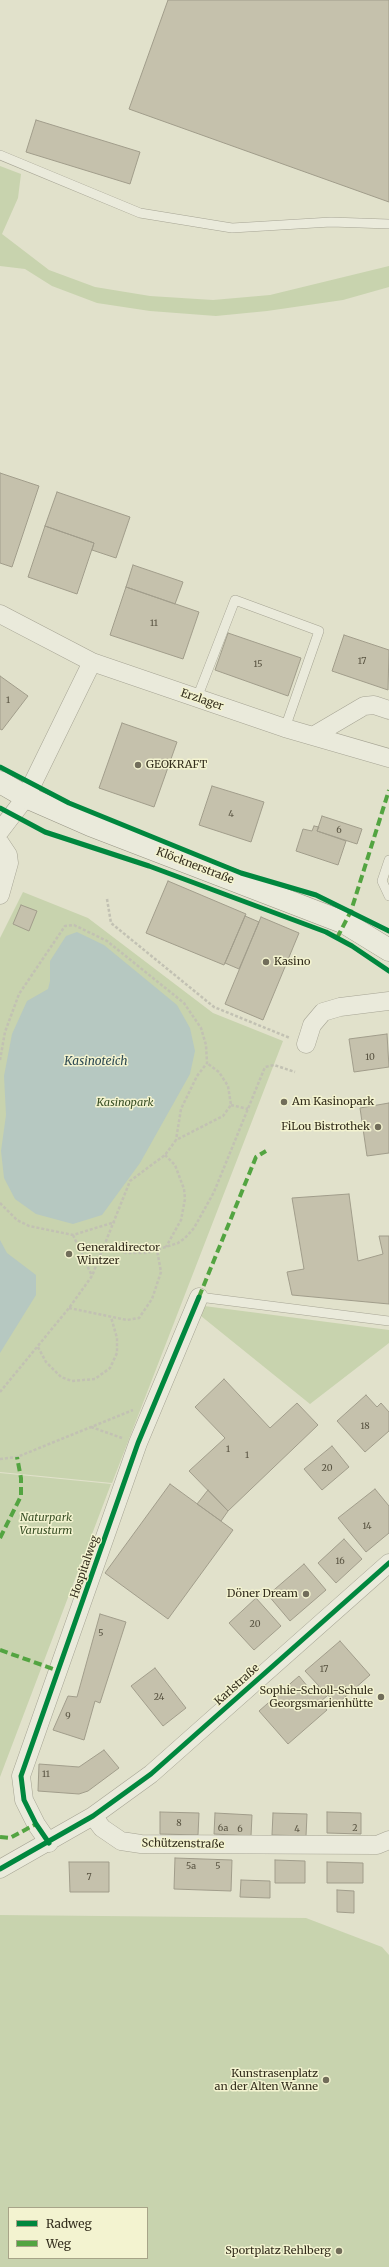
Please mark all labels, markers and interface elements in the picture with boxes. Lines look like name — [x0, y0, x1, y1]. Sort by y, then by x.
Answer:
house number: 11 — [150, 618, 158, 628]
house number: 17 — [358, 656, 366, 666]
house number: 15 — [253, 659, 263, 669]
street label: Erzlager — [179, 687, 225, 713]
house number: 1 — [6, 695, 10, 705]
place label: GEOKRAFT — [146, 758, 207, 772]
marker: GEOKRAFT — [133, 760, 143, 770]
house number: 4 — [228, 809, 234, 819]
house number: 6 — [336, 825, 342, 835]
street label: Klöcknerstraße — [154, 845, 236, 887]
place label: Kasino — [274, 955, 310, 969]
marker: Kasino — [261, 957, 271, 967]
house number: 10 — [365, 1052, 375, 1062]
water label: Kasinoteich — [64, 1055, 128, 1069]
place label: Am Kasinopark — [292, 1095, 374, 1109]
park label: Kasinopark — [97, 1096, 153, 1110]
marker: Am Kasinopark — [279, 1097, 289, 1107]
place label: FiLou Bistrothek — [281, 1120, 370, 1134]
marker: FiLou Bistrothek — [373, 1122, 383, 1132]
place label: Generaldirector Wintzer — [77, 1241, 160, 1267]
marker: Generaldirector Wintzer — [64, 1249, 74, 1259]
house number: 18 — [360, 1421, 370, 1431]
house number: 1 — [226, 1444, 230, 1454]
house number: 1 — [245, 1450, 249, 1460]
house number: 20 — [322, 1463, 332, 1473]
park label: Naturpark Varusturm — [20, 1511, 72, 1537]
house number: 14 — [362, 1521, 372, 1531]
street label: Hospitalweg — [68, 1534, 102, 1600]
house number: 16 — [335, 1556, 345, 1566]
place label: Döner Dream — [227, 1587, 298, 1601]
marker: Döner Dream — [301, 1589, 311, 1599]
house number: 20 — [250, 1619, 260, 1629]
house number: 5 — [98, 1628, 104, 1638]
street label: Karlstraße — [212, 1662, 262, 1708]
house number: 17 — [320, 1664, 328, 1674]
place label: Sophie-Scholl-Schule Georgsmarienhütte — [260, 1684, 373, 1710]
house number: 24 — [154, 1692, 164, 1702]
marker: Sophie-Scholl-Schule Georgsmarienhütte — [376, 1692, 386, 1702]
house number: 9 — [65, 1711, 71, 1721]
house number: 11 — [42, 1769, 50, 1779]
house number: 8 — [176, 1818, 182, 1828]
house number: 6a — [218, 1823, 228, 1833]
house number: 2 — [352, 1823, 358, 1833]
house number: 6 — [237, 1824, 243, 1834]
house number: 4 — [294, 1824, 300, 1834]
street label: Schützenstraße — [142, 1837, 224, 1851]
house number: 5a — [186, 1861, 196, 1871]
house number: 5 — [215, 1861, 221, 1871]
house number: 7 — [86, 1872, 92, 1882]
place label: Kunstrasenplatz an der Alten Wanne — [215, 2067, 318, 2093]
marker: Kunstrasenplatz an der Alten Wanne — [321, 2075, 331, 2085]
legend — [8, 2207, 148, 2259]
text: Radweg — [46, 2216, 92, 2231]
text: Weg — [46, 2236, 71, 2251]
place label: Sportplatz Rehlberg — [225, 2244, 331, 2258]
marker: Sportplatz Rehlberg — [334, 2246, 344, 2256]

